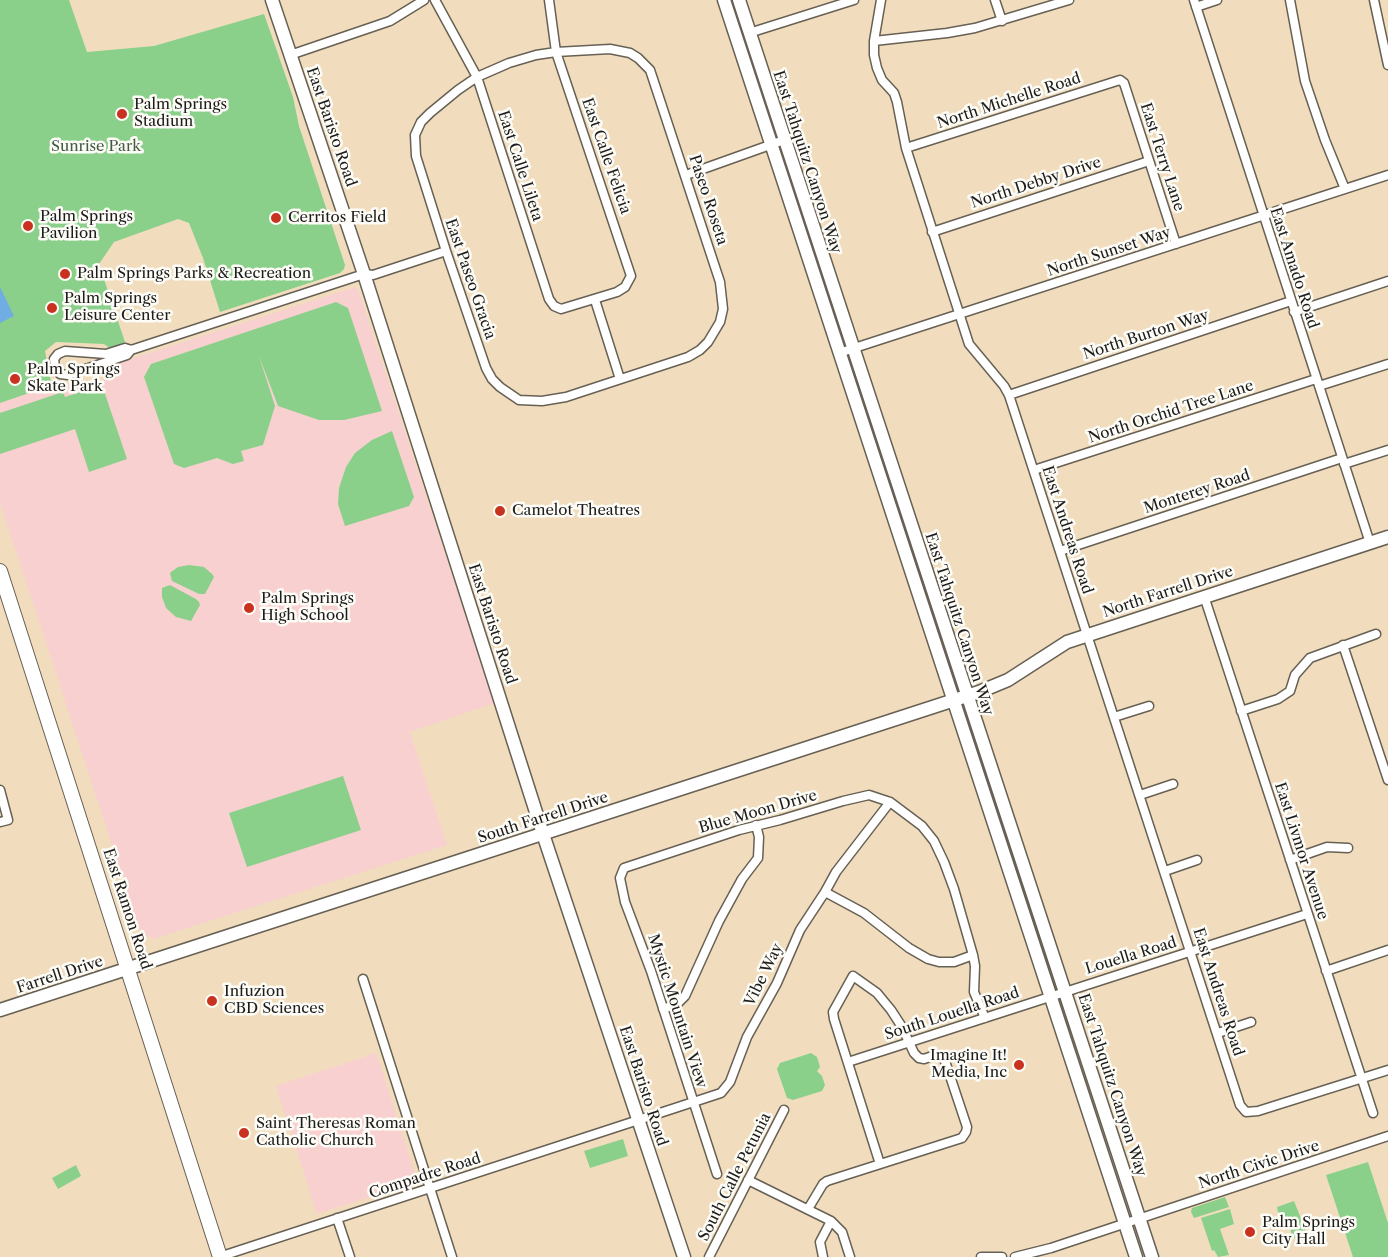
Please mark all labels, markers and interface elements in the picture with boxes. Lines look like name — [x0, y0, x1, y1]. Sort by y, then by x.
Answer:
street label: East Baristo Road — [302, 65, 360, 189]
street label: East Tahquitz Canyon Way — [769, 68, 845, 256]
street label: North Michelle Road — [935, 69, 1083, 133]
place label: Palm Springs Stadium — [134, 96, 227, 131]
street label: East Calle Felicia — [578, 96, 634, 216]
street label: East Terry Lane — [1136, 101, 1188, 213]
marker: Palm Springs Stadium — [115, 107, 129, 121]
street label: East Calle Lileta — [494, 108, 546, 224]
park label: Sunrise Park — [51, 138, 141, 156]
street label: Paseo Roseta — [685, 153, 731, 247]
street label: North Debby Drive — [969, 153, 1103, 213]
street label: East Amado Road — [1266, 205, 1322, 331]
place label: Palm Springs Pavilion — [40, 208, 133, 243]
place label: Cerritos Field — [288, 209, 386, 227]
marker: Cerritos Field — [269, 211, 283, 225]
street label: East Paseo Gracia — [441, 216, 499, 342]
marker: Palm Springs Pavilion — [21, 219, 35, 233]
street label: North Sunset Way — [1045, 224, 1173, 280]
place label: Palm Springs Parks & Recreation — [77, 265, 311, 283]
marker: Palm Springs Parks & Recreation — [58, 267, 72, 281]
place label: Palm Springs Leisure Center — [64, 290, 170, 325]
marker: Palm Springs Leisure Center — [45, 301, 59, 315]
street label: North Burton Way — [1081, 306, 1211, 364]
place label: Palm Springs Skate Park — [27, 361, 120, 396]
marker: Palm Springs Skate Park — [8, 372, 22, 386]
street label: North Orchid Tree Lane — [1086, 377, 1256, 447]
street label: East Andreas Road — [1038, 464, 1096, 596]
street label: Monterey Road — [1142, 466, 1252, 518]
place label: Camelot Theatres — [512, 502, 640, 520]
marker: Camelot Theatres — [493, 504, 507, 518]
street label: East Tahquitz Canyon Way — [921, 530, 997, 718]
street label: East Baristo Road — [464, 562, 520, 686]
street label: North Farrell Drive — [1101, 562, 1235, 622]
place label: Palm Springs High School — [261, 590, 354, 625]
marker: Palm Springs High School — [242, 601, 256, 615]
street label: East Livmor Avenue — [1270, 780, 1332, 922]
street label: Blue Moon Drive — [697, 787, 819, 837]
street label: South Farrell Drive — [476, 788, 610, 848]
street label: East Ramon Road — [99, 846, 155, 972]
street label: East Andreas Road — [1189, 926, 1247, 1058]
street label: Mystic Mountain View — [644, 932, 710, 1090]
street label: Louella Road — [1083, 934, 1179, 978]
street label: Vibe Way — [741, 941, 787, 1009]
street label: Farrell Drive — [14, 953, 106, 997]
place label: Infuzion CBD Sciences — [224, 983, 324, 1018]
street label: South Louella Road — [882, 984, 1022, 1044]
street label: East Tahquitz Canyon Way — [1074, 991, 1150, 1179]
marker: Infuzion CBD Sciences — [205, 994, 219, 1008]
street label: East Baristo Road — [615, 1024, 671, 1148]
place label: Imagine It! Media, Inc — [930, 1047, 1007, 1082]
marker: Imagine It! Media, Inc — [1012, 1058, 1026, 1072]
street label: South Calle Petunia — [695, 1110, 775, 1244]
place label: Saint Theresas Roman Catholic Church — [256, 1115, 416, 1150]
marker: Saint Theresas Roman Catholic Church — [237, 1126, 251, 1140]
street label: North Civic Drive — [1196, 1137, 1322, 1193]
street label: Compadre Road — [367, 1149, 483, 1203]
place label: Palm Springs City Hall — [1262, 1214, 1355, 1249]
marker: Palm Springs City Hall — [1243, 1225, 1257, 1239]

